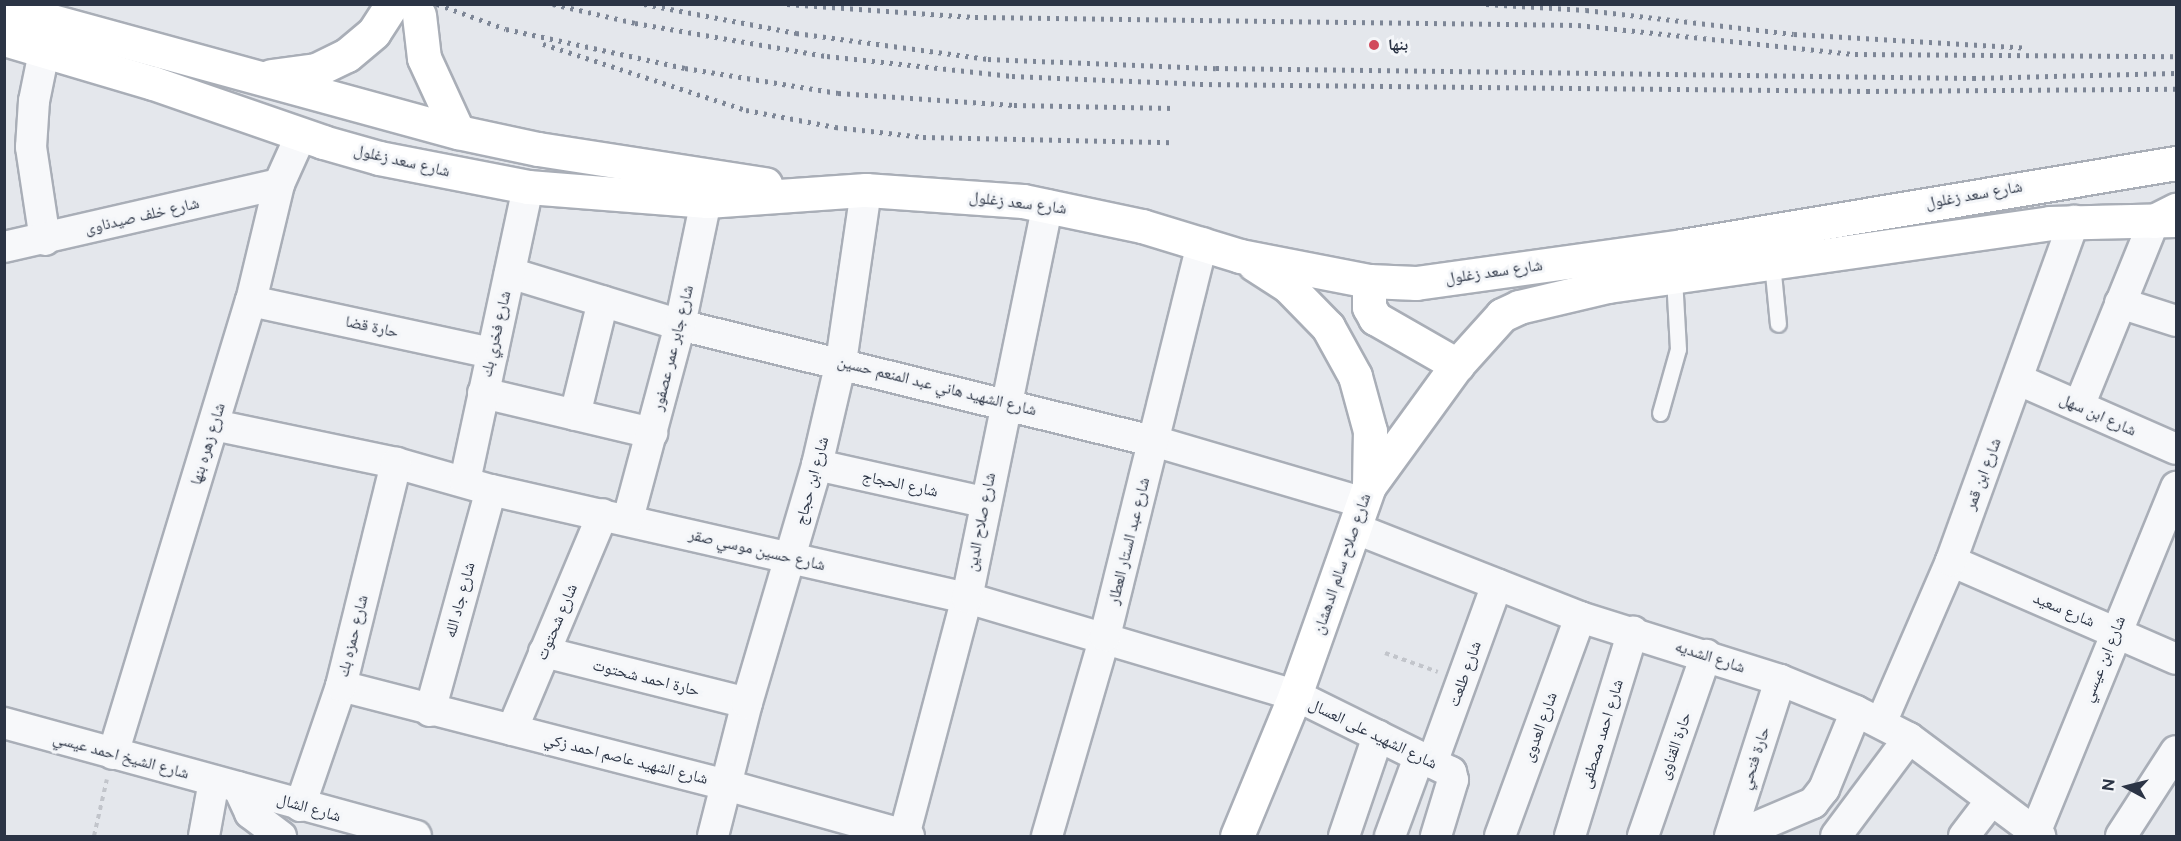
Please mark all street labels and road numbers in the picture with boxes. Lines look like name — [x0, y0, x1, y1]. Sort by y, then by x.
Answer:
street label: شارع سعد زغلول — [352, 141, 452, 181]
street label: شارع سعد زغلول — [1924, 177, 2024, 213]
street label: شارع سعد زغلول — [968, 187, 1068, 219]
street label: شارع خلف صيدناوى — [83, 193, 201, 239]
street label: شارع سعد زغلول — [1444, 256, 1544, 288]
street label: شارع جابر عمر عصفور — [648, 283, 698, 413]
street label: شارع فخري بك — [477, 289, 515, 379]
street label: حارة قضا — [344, 312, 400, 342]
street label: شارع الشهيد هاني عبد المنعم حسين — [835, 352, 1039, 420]
street label: شارع ابن سهل — [2057, 390, 2139, 440]
street label: شارع زهره بنها — [186, 401, 230, 487]
street label: شارع ابن حجاج — [791, 435, 833, 527]
street label: شارع ابن قمر — [1960, 435, 2006, 513]
street label: شارع الحجاج — [860, 467, 940, 501]
street label: شارع صلاح الدين — [962, 471, 1000, 573]
street label: شارع عبد الستار العطار — [1104, 475, 1154, 607]
street label: شارع صلاح سالم الدهشان — [1309, 491, 1375, 637]
street label: شارع حسين موسي صقر — [687, 525, 827, 575]
street label: شارع جاد الله — [441, 560, 479, 640]
street label: شارع شحتوت — [532, 581, 582, 663]
street label: شارع سعيد — [2030, 589, 2098, 631]
street label: شارع حمزه بك — [334, 593, 372, 679]
street label: شارع ابن عيسي — [2078, 613, 2130, 705]
street label: شارع الشديه — [1673, 637, 1747, 677]
street label: شارع طلعت — [1444, 639, 1486, 709]
street label: حارة احمد شحتوت — [590, 655, 702, 701]
street label: شارع احمد مصطفى — [1576, 677, 1628, 791]
street label: شارع العدوى — [1518, 689, 1562, 765]
street label: شارع الشهيد على العسال — [1306, 695, 1440, 773]
street label: حارة القناوى — [1654, 710, 1696, 782]
street label: حارة فتحي — [1736, 724, 1774, 792]
street label: شارع الشيخ احمد عيسي — [51, 729, 191, 783]
street label: شارع الشهيد عاصم احمد زكي — [542, 729, 710, 789]
street label: شارع الشال — [275, 790, 343, 826]

